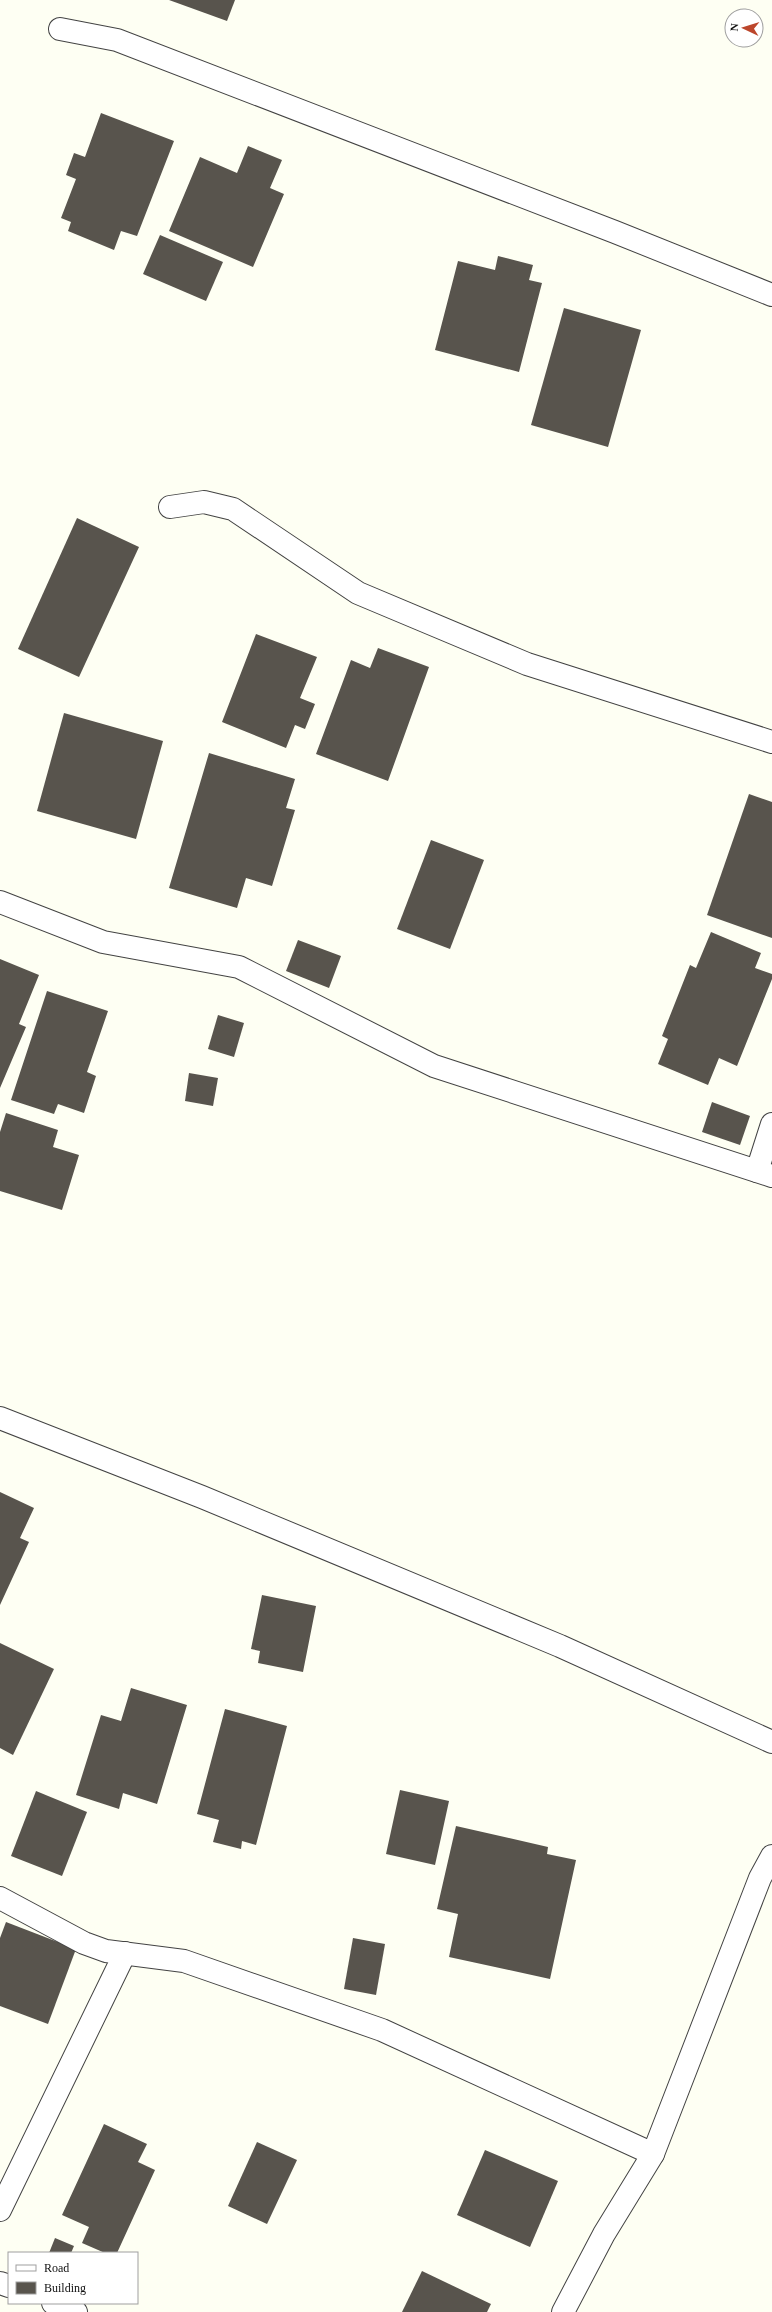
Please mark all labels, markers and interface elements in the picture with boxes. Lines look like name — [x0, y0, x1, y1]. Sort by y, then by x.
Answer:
north arrow — [724, 8, 764, 48]
text: N — [728, 23, 740, 32]
legend — [8, 2252, 138, 2304]
text: Road — [44, 2261, 69, 2275]
text: Building — [44, 2281, 86, 2295]

